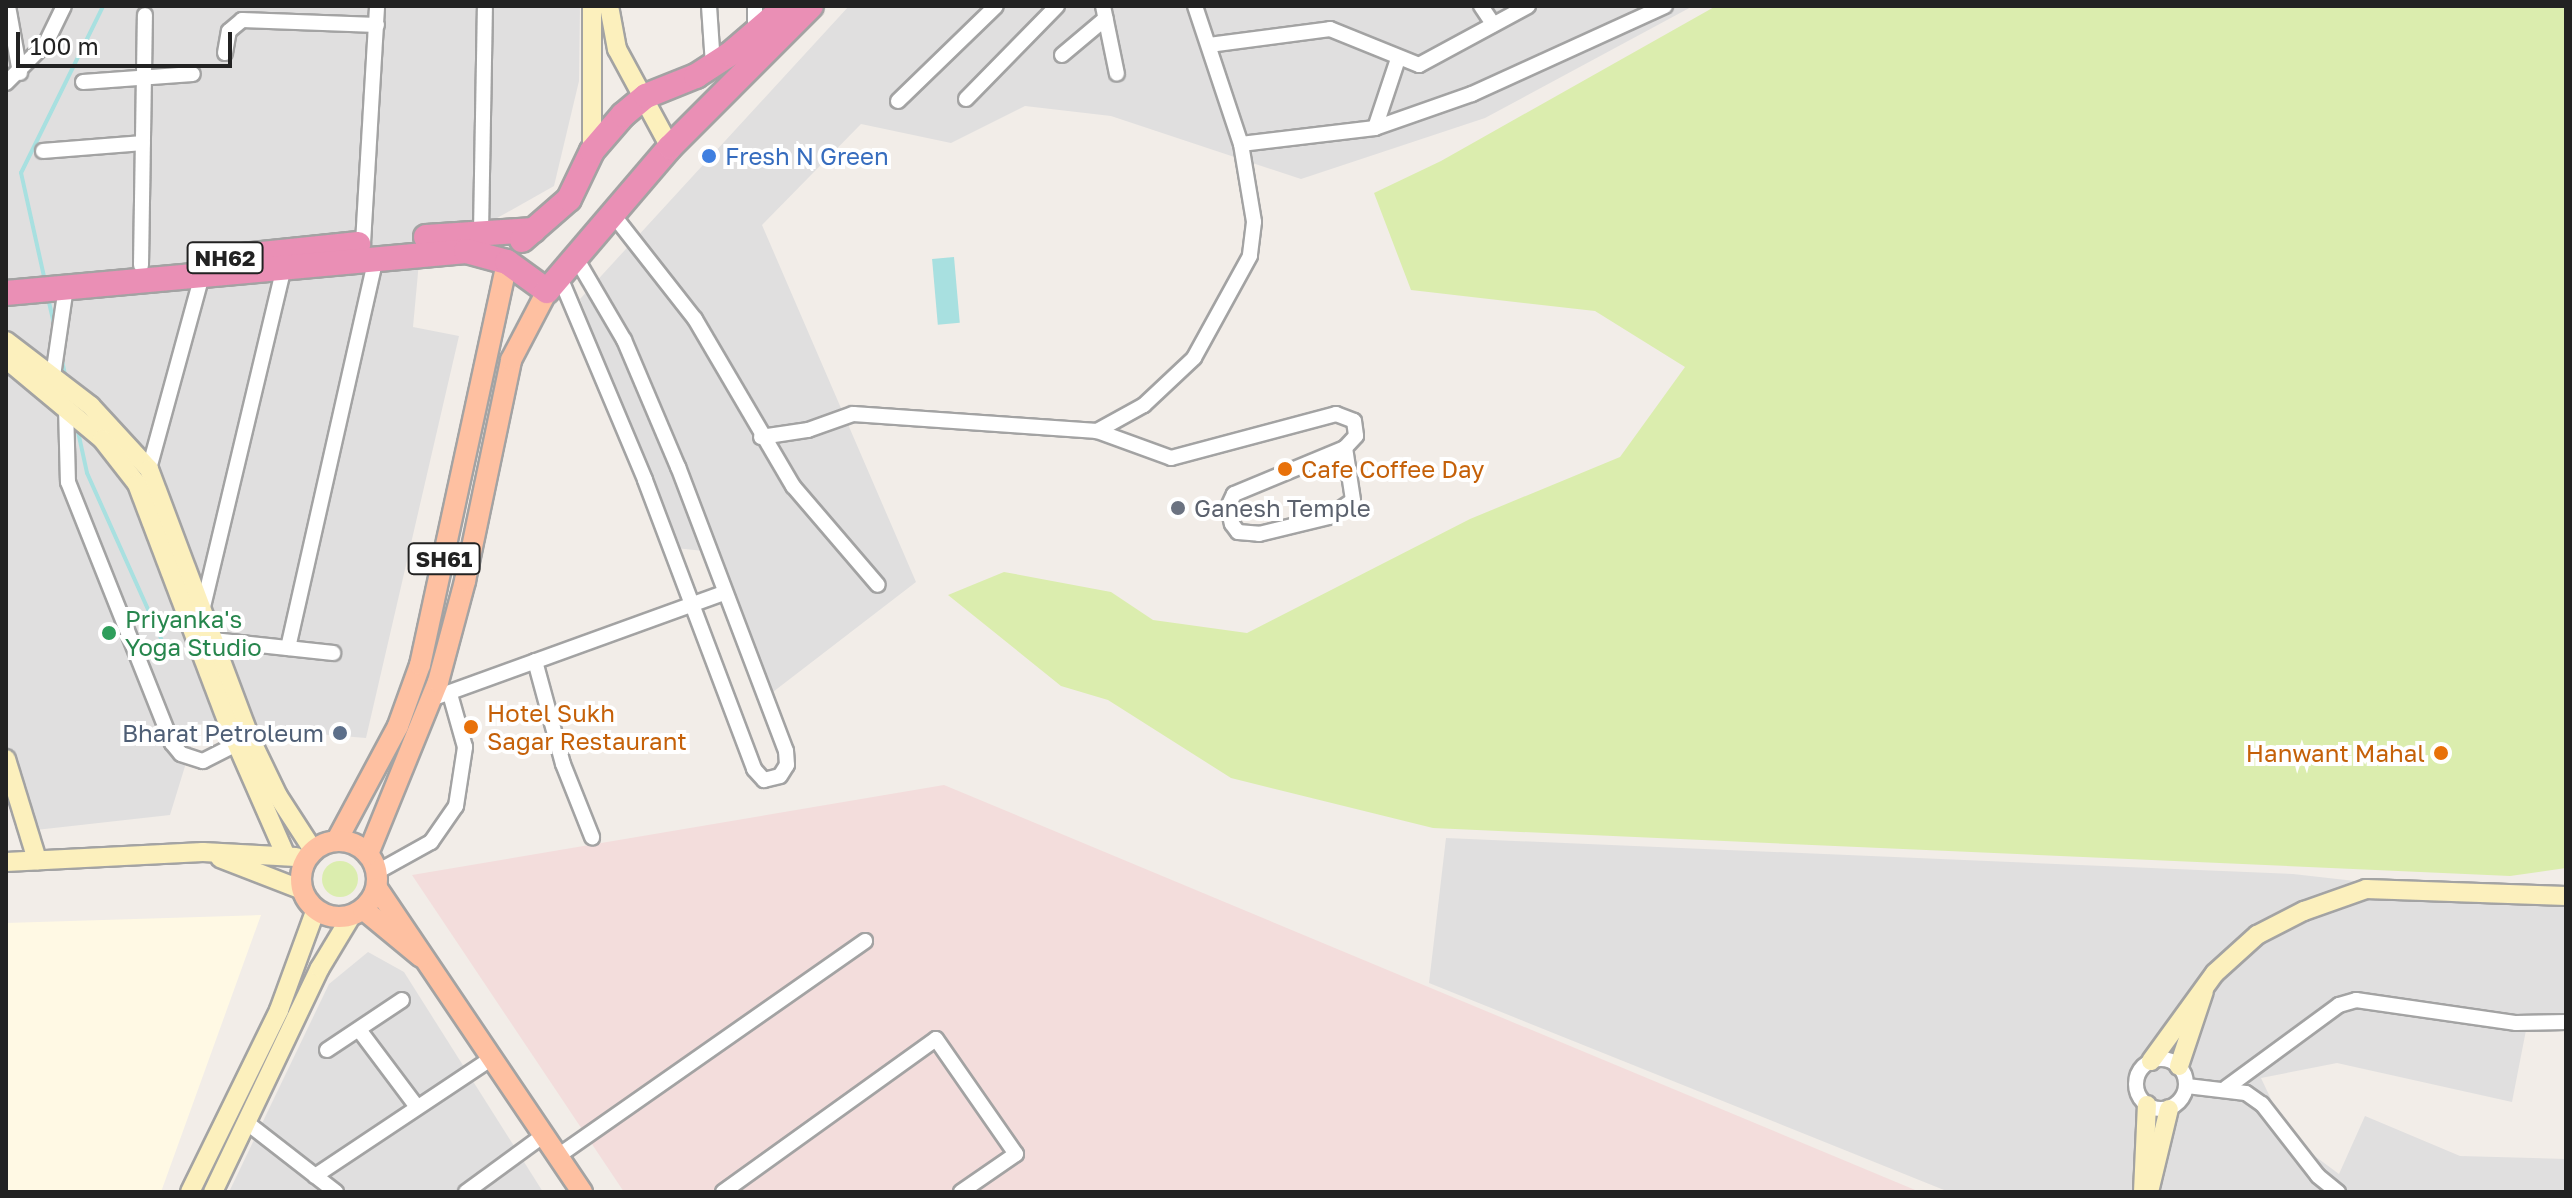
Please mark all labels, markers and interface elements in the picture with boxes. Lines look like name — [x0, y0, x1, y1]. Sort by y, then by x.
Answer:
scale bar — [20, 16, 236, 66]
text: 100 m — [30, 31, 99, 60]
place label: Fresh N Green — [725, 142, 889, 170]
marker: Fresh N Green — [700, 147, 718, 165]
road number: NH62 — [185, 240, 265, 276]
place label: Cafe Coffee Day — [1301, 455, 1484, 483]
marker: Cafe Coffee Day — [1276, 460, 1294, 478]
place label: Ganesh Temple — [1194, 494, 1371, 522]
marker: Ganesh Temple — [1169, 499, 1187, 517]
road number: SH61 — [406, 541, 482, 577]
place label: Priyanka's Yoga Studio — [125, 605, 262, 661]
marker: Priyanka's Yoga Studio — [100, 624, 118, 642]
place label: Hotel Sukh Sagar Restaurant — [487, 699, 687, 755]
marker: Hotel Sukh Sagar Restaurant — [462, 718, 480, 736]
place label: Bharat Petroleum — [122, 719, 324, 747]
marker: Bharat Petroleum — [331, 724, 349, 742]
place label: Hanwant Mahal — [2246, 739, 2425, 767]
marker: Hanwant Mahal — [2432, 744, 2450, 762]

